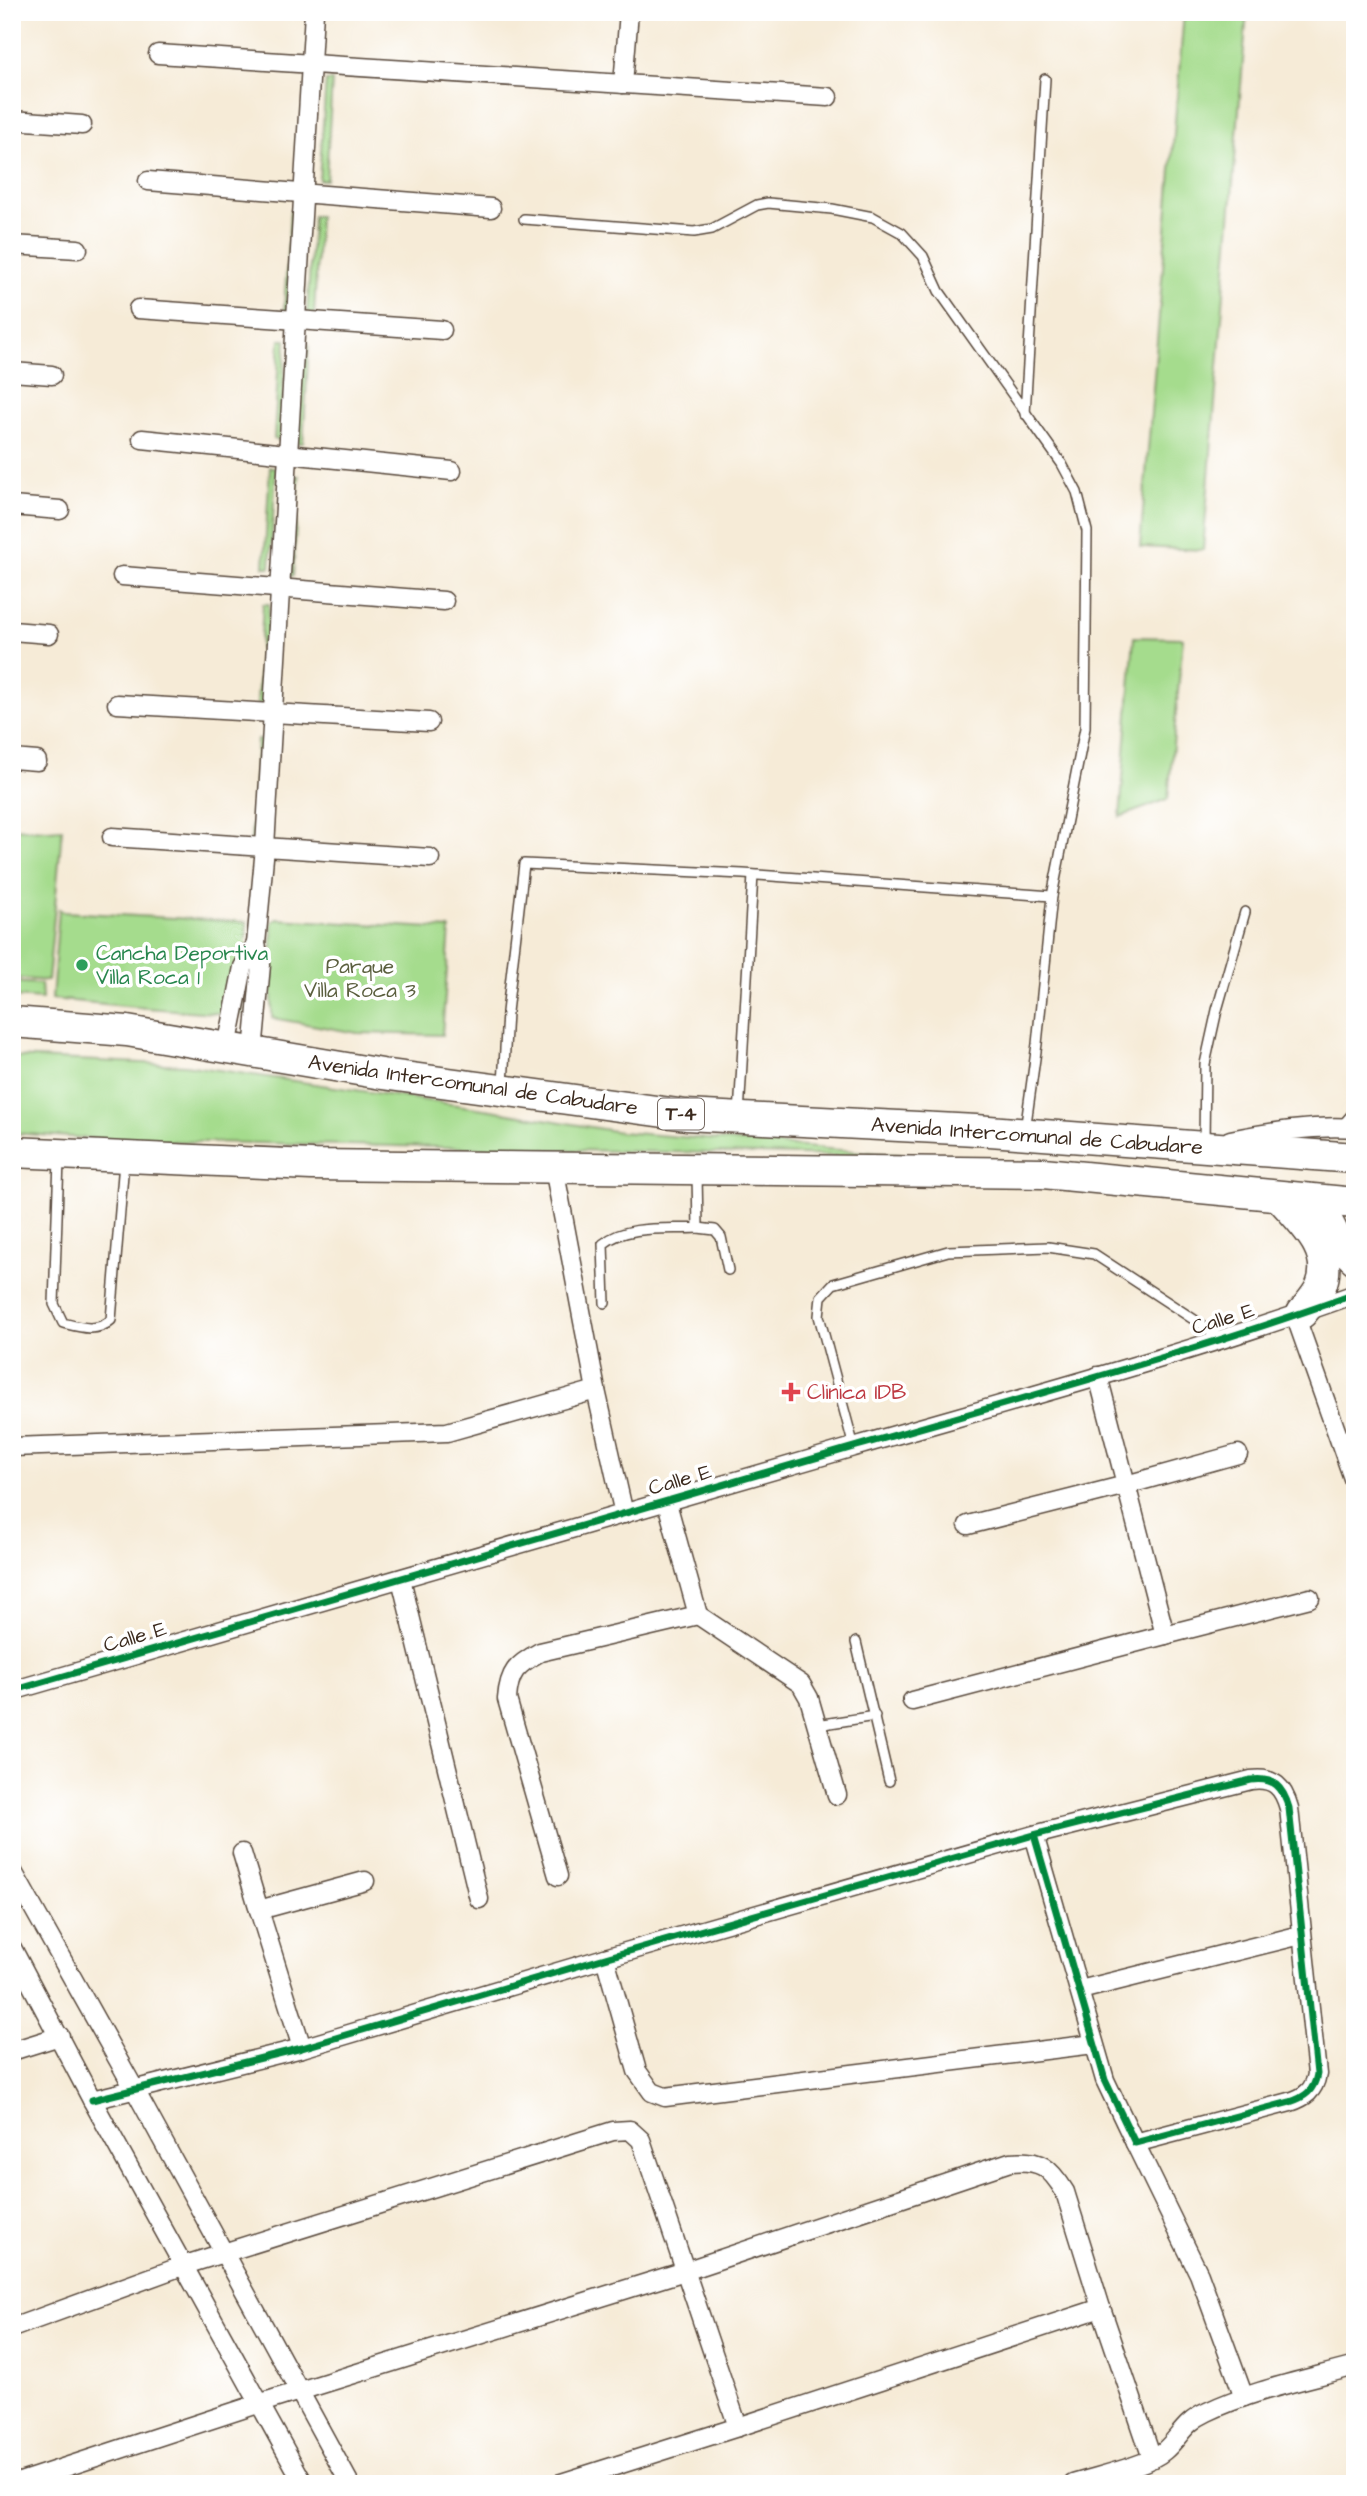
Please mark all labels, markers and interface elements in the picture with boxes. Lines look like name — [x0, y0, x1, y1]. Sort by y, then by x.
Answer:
place label: Cancha Deportiva Villa Roca 1 — [96, 939, 268, 992]
park label: Parque Villa Roca 3 — [304, 952, 416, 1005]
marker: Cancha Deportiva Villa Roca 1 — [74, 957, 90, 973]
street label: Avenida Intercomunal de Cabudare — [306, 1048, 640, 1122]
road number: T-4 — [658, 1098, 704, 1130]
street label: Avenida Intercomunal de Cabudare — [870, 1110, 1204, 1162]
street label: Calle E — [1188, 1296, 1259, 1342]
place label: Clinica IDB — [807, 1378, 906, 1407]
marker: Clinica IDB — [781, 1382, 801, 1402]
street label: Calle E — [645, 1457, 715, 1503]
street label: Calle E — [100, 1614, 170, 1660]

